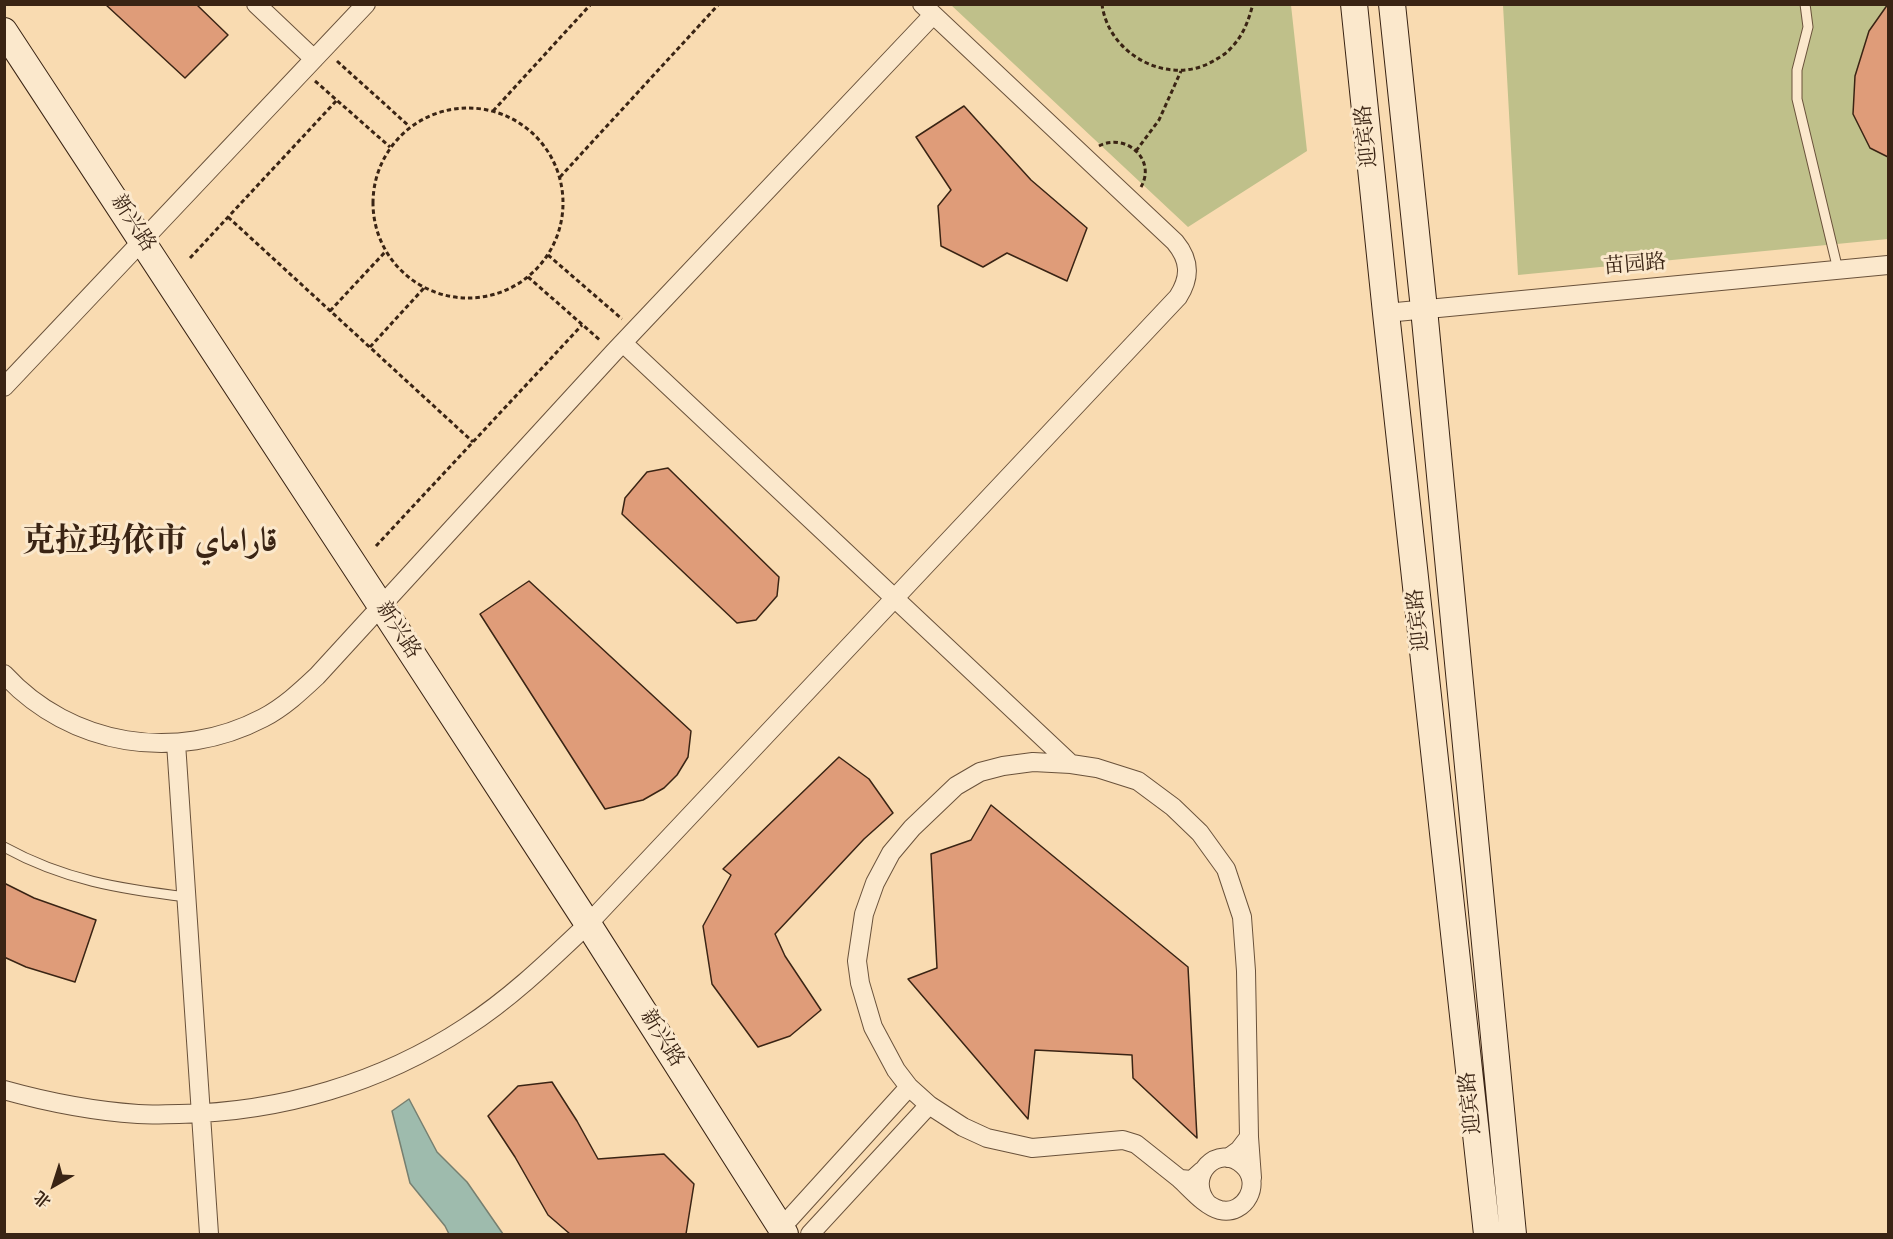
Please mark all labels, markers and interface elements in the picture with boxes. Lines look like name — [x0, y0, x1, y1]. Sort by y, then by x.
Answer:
street label: 迎宾路 — [1352, 103, 1384, 169]
street label: 新兴路 — [104, 191, 160, 257]
street label: 苗园路 — [1603, 251, 1667, 281]
district label: 克拉玛依市 قاراماي — [22, 524, 278, 564]
street label: 迎宾路 — [1404, 587, 1436, 653]
street label: 新兴路 — [369, 598, 425, 664]
street label: 新兴路 — [634, 1006, 688, 1072]
street label: 迎宾路 — [1456, 1070, 1488, 1136]
north arrow — [24, 1155, 84, 1215]
text: 北 — [30, 1186, 55, 1212]

